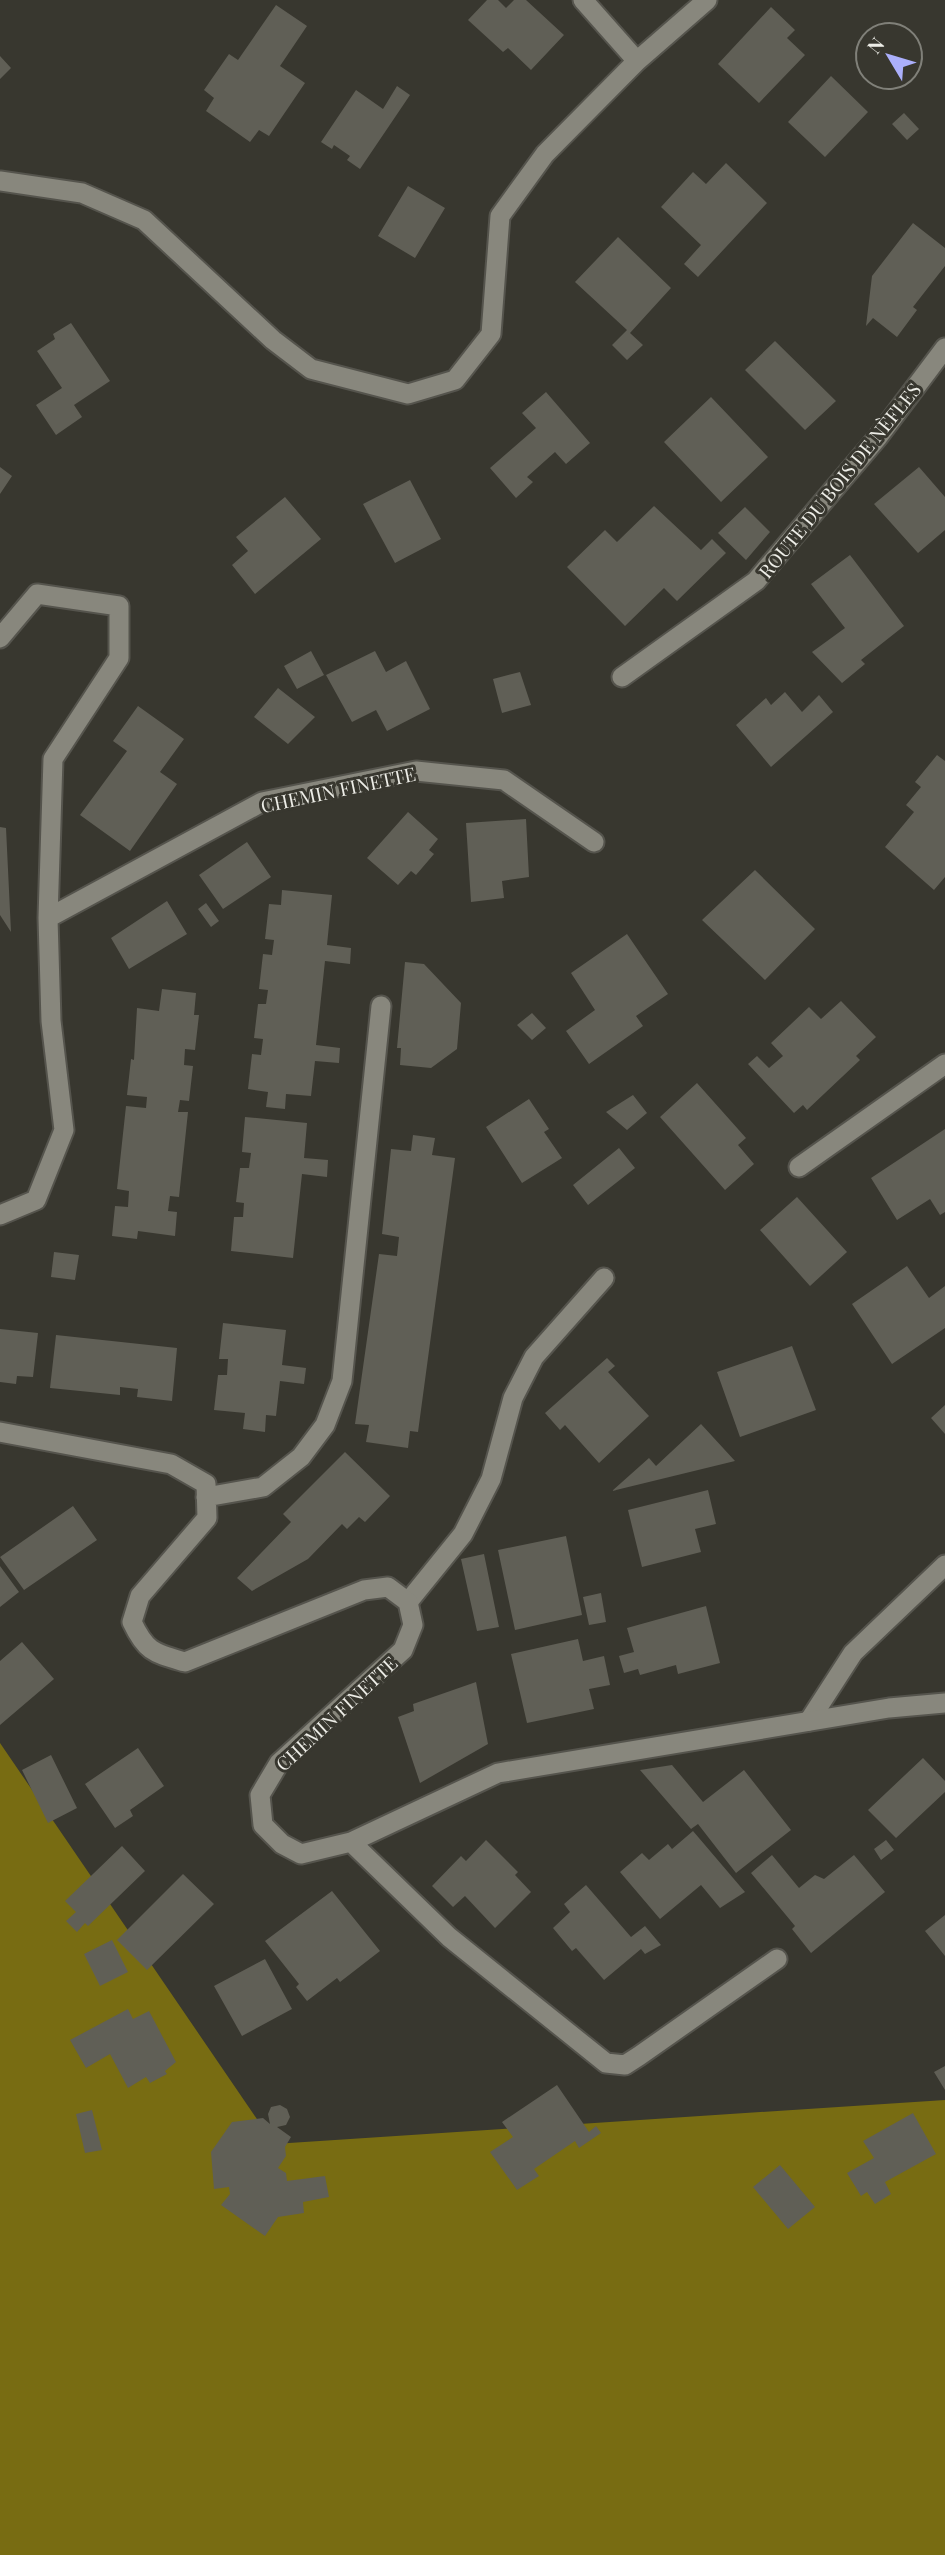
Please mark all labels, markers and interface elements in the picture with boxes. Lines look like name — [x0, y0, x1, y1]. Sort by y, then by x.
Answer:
north arrow — [854, 21, 924, 91]
text: N — [860, 31, 889, 58]
street label: ROUTE DU BOIS DE NÈFLES — [752, 377, 926, 583]
street label: CHEMIN FINETTE — [258, 760, 418, 818]
street label: CHEMIN FINETTE — [270, 1650, 402, 1776]

